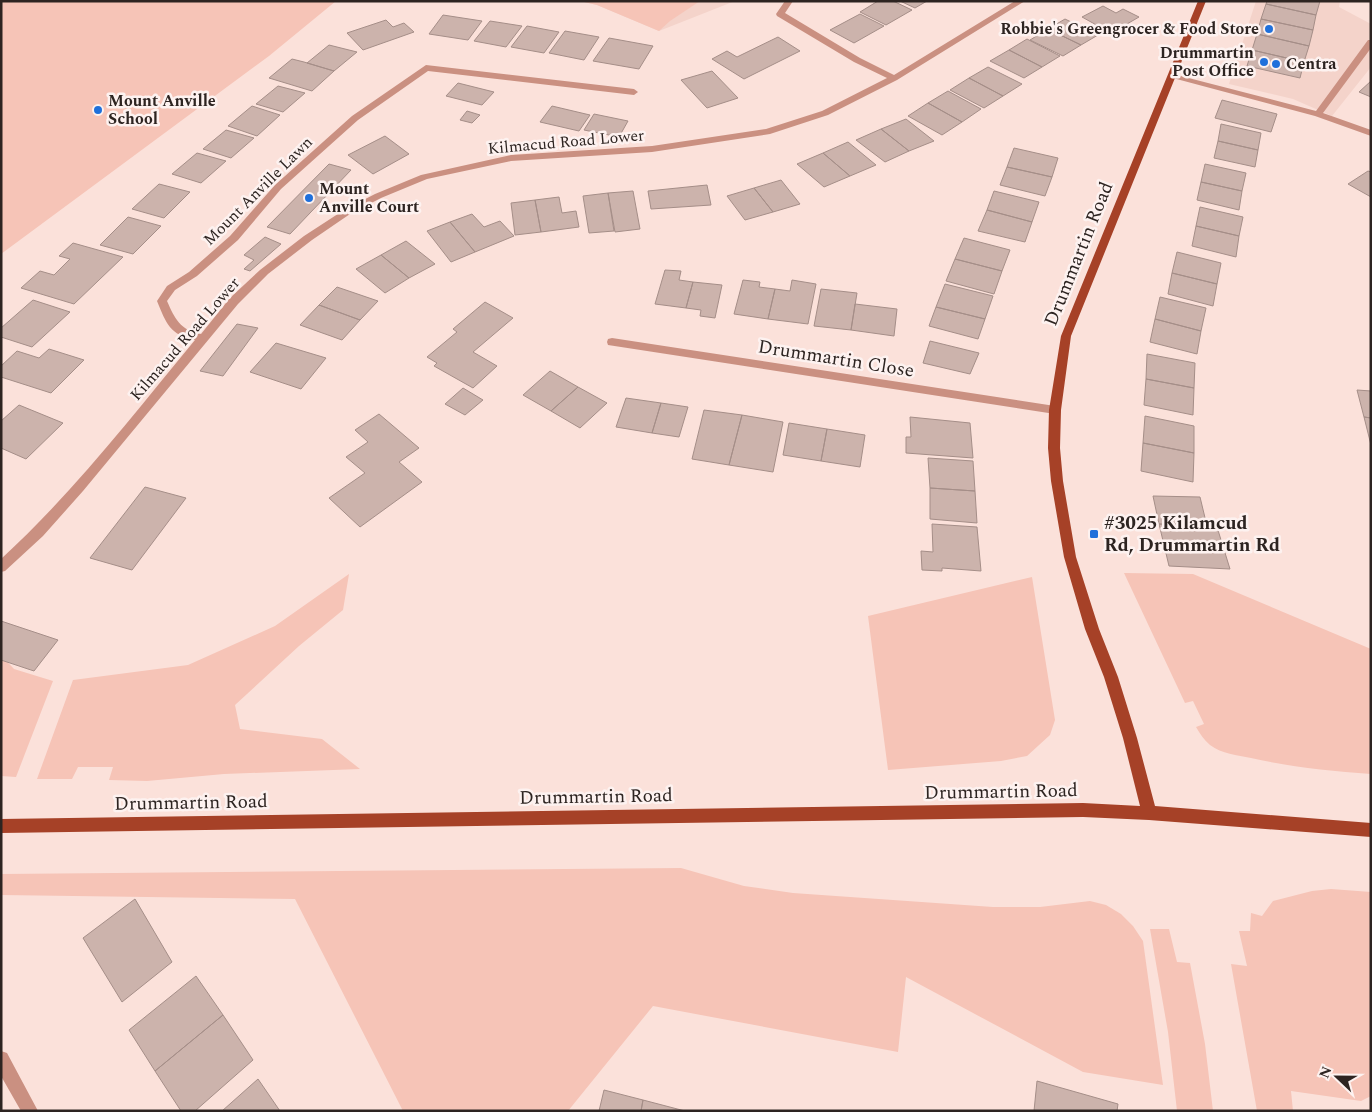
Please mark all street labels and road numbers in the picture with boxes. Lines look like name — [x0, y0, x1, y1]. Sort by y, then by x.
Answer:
street label: Kilmacud Road Lower — [487, 123, 645, 161]
street label: Mount Anville Lawn — [198, 131, 318, 251]
street label: Drummartin Road — [1037, 177, 1121, 331]
street label: Kilmacud Road Lower — [124, 272, 246, 406]
street label: Drummartin Close — [756, 332, 916, 386]
street label: Drummartin Road — [924, 776, 1078, 808]
street label: Drummartin Road — [519, 781, 673, 813]
street label: Drummartin Road — [114, 787, 268, 819]

